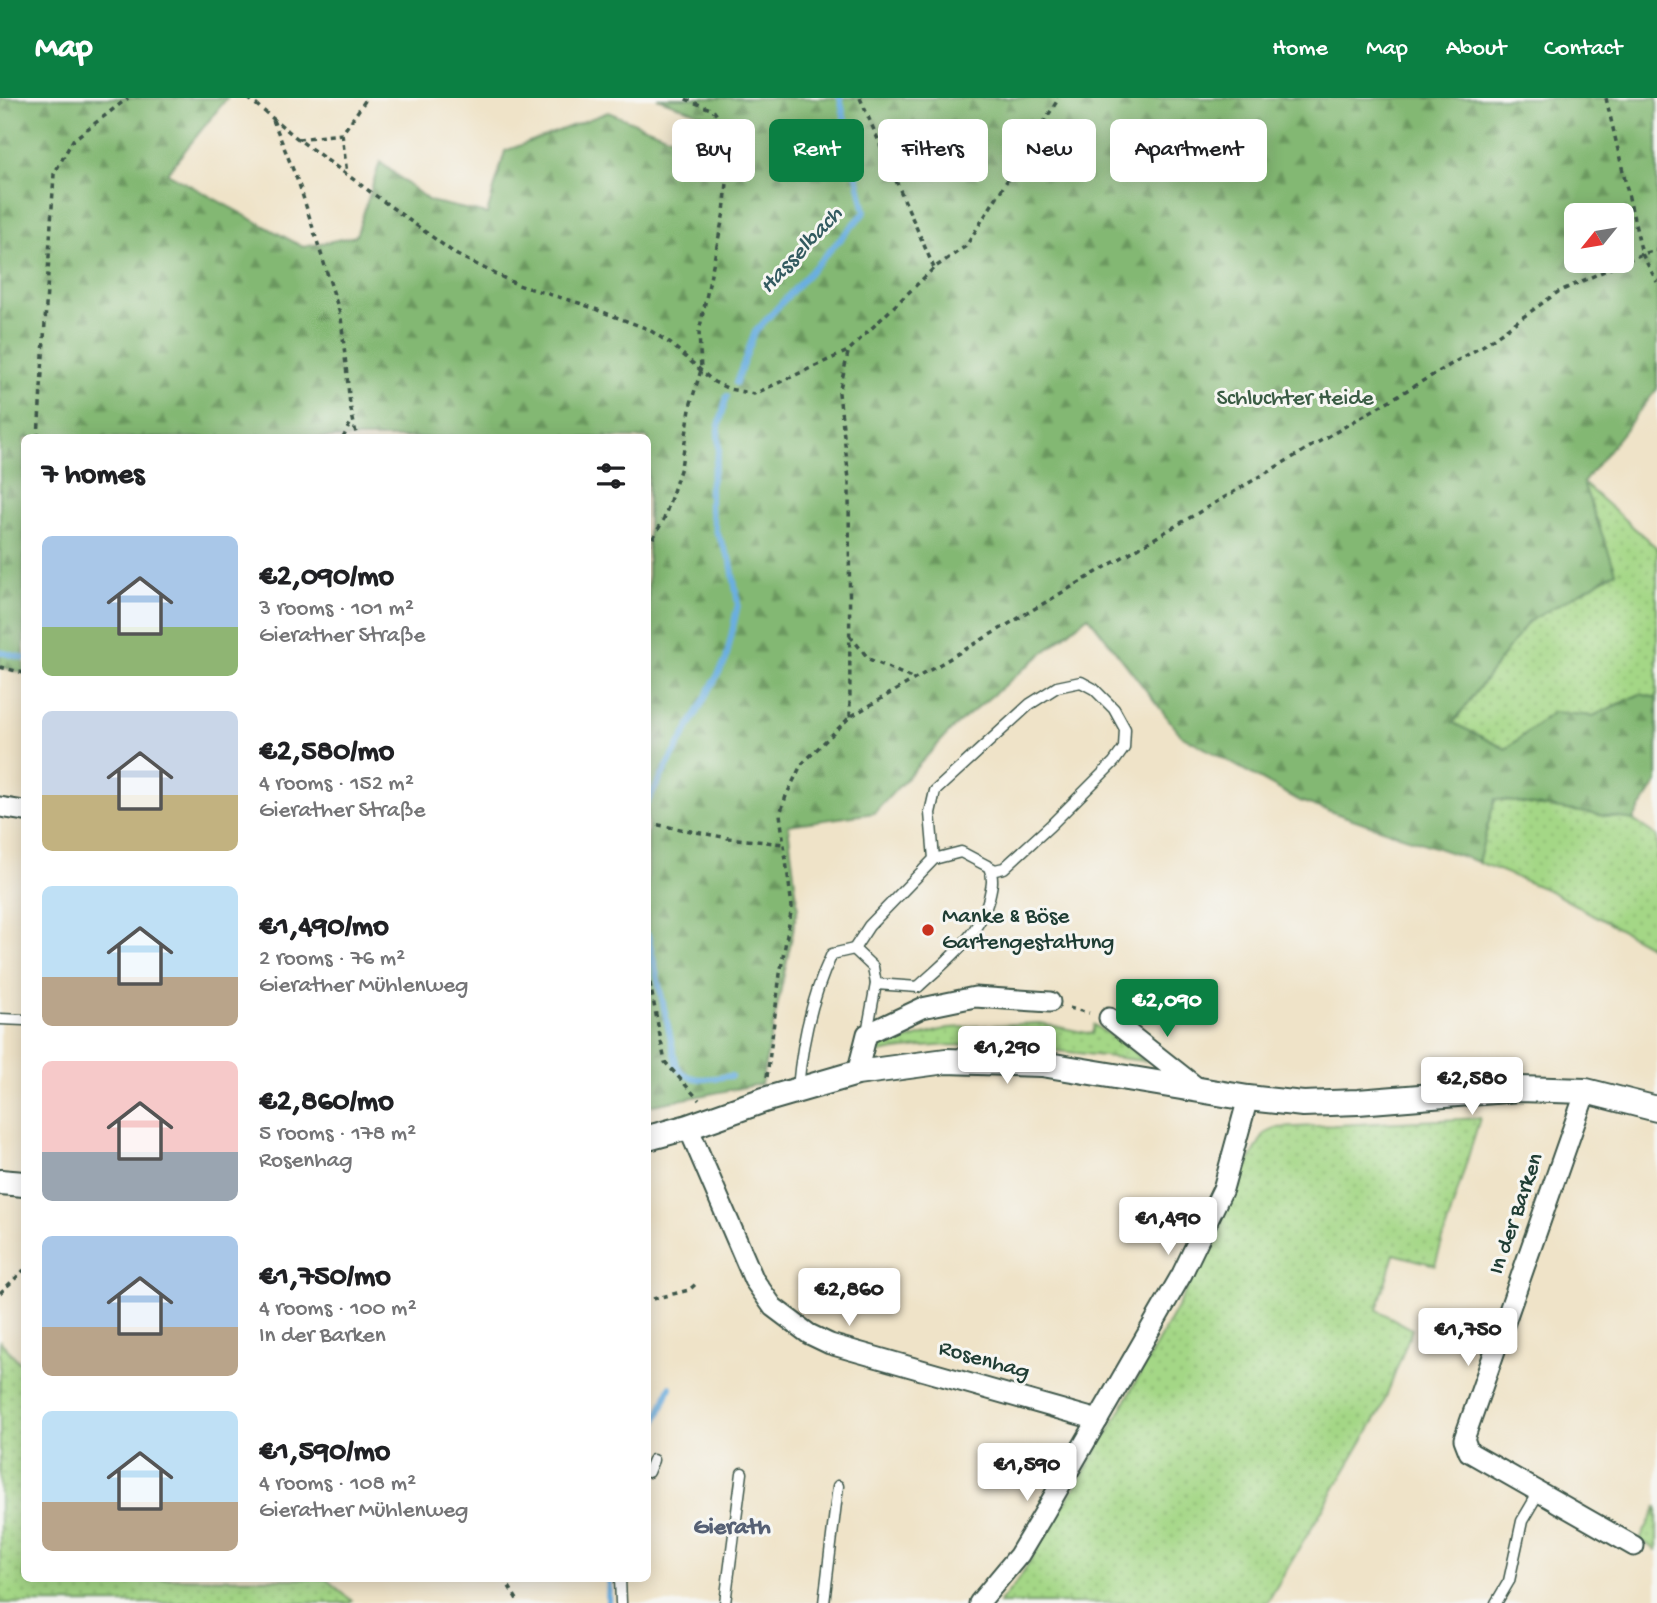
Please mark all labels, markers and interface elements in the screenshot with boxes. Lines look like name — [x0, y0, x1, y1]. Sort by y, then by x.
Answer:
text: Map — [35, 30, 92, 68]
text: Home — [1272, 35, 1328, 64]
text: Map — [1366, 35, 1408, 64]
text: About — [1446, 35, 1506, 64]
text: Contact — [1544, 35, 1622, 64]
chip: Buy — [672, 119, 755, 182]
chip: Rent — [769, 119, 864, 182]
chip: Filters — [878, 119, 988, 182]
chip: New — [1002, 119, 1096, 182]
chip: Apartment — [1110, 119, 1267, 182]
water label: Hasselbach — [754, 200, 851, 301]
north arrow — [1564, 203, 1634, 273]
map controls — [1564, 203, 1634, 273]
park label: Schluchter Heide — [1216, 386, 1375, 413]
icon: filters — [592, 457, 630, 495]
text: 7 homes — [42, 459, 144, 494]
text: €2,090/mo — [259, 561, 394, 596]
icon: home — [98, 564, 182, 648]
text: 3 rooms · 101 m² — [259, 596, 414, 623]
text: Gierather Straße — [259, 623, 425, 650]
text: €2,580/mo — [259, 736, 394, 771]
icon: home — [98, 739, 182, 823]
text: 4 rooms · 152 m² — [259, 771, 414, 798]
text: Gierather Straße — [259, 798, 425, 825]
place label: Manke & Böse Gartengestaltung — [942, 904, 1114, 957]
text: €1,490/mo — [259, 911, 389, 946]
icon: home — [98, 914, 182, 998]
marker: Manke & Böse Gartengestaltung — [920, 922, 936, 938]
text: 2 rooms · 76 m² — [259, 946, 405, 973]
text: Gierather Mühlenweg — [259, 973, 468, 1000]
pin: €2,090 — [1110, 979, 1224, 1039]
text: €2,090 — [1132, 988, 1202, 1015]
pin: €1,290 — [950, 1026, 1064, 1086]
text: €1,290 — [974, 1035, 1040, 1062]
pin: €2,580 — [1415, 1058, 1529, 1117]
text: €2,580 — [1437, 1066, 1507, 1093]
text: €2,860/mo — [259, 1086, 394, 1121]
icon: home — [98, 1089, 182, 1173]
text: 5 rooms · 178 m² — [259, 1121, 416, 1148]
text: Rosenhag — [259, 1148, 352, 1175]
street label: In der Barken — [1484, 1150, 1550, 1278]
pin: €1,490 — [1111, 1198, 1225, 1257]
text: €1,490 — [1135, 1206, 1201, 1233]
text: €1,750/mo — [259, 1261, 391, 1296]
icon: home — [98, 1264, 182, 1348]
pin: €2,860 — [792, 1268, 906, 1328]
text: €2,860 — [814, 1277, 884, 1304]
text: 4 rooms · 100 m² — [259, 1296, 417, 1323]
pin: €1,750 — [1411, 1308, 1525, 1368]
text: €1,750 — [1434, 1317, 1502, 1344]
text: In der Barken — [259, 1323, 386, 1350]
street label: Rosenhag — [935, 1335, 1033, 1387]
text: €1,590/mo — [259, 1436, 390, 1471]
icon: home — [98, 1439, 182, 1523]
pin: €1,590 — [970, 1444, 1084, 1503]
text: €1,590 — [994, 1452, 1060, 1479]
text: 4 rooms · 108 m² — [259, 1471, 416, 1498]
text: Gierather Mühlenweg — [259, 1498, 468, 1525]
district label: Gierath — [693, 1514, 771, 1543]

